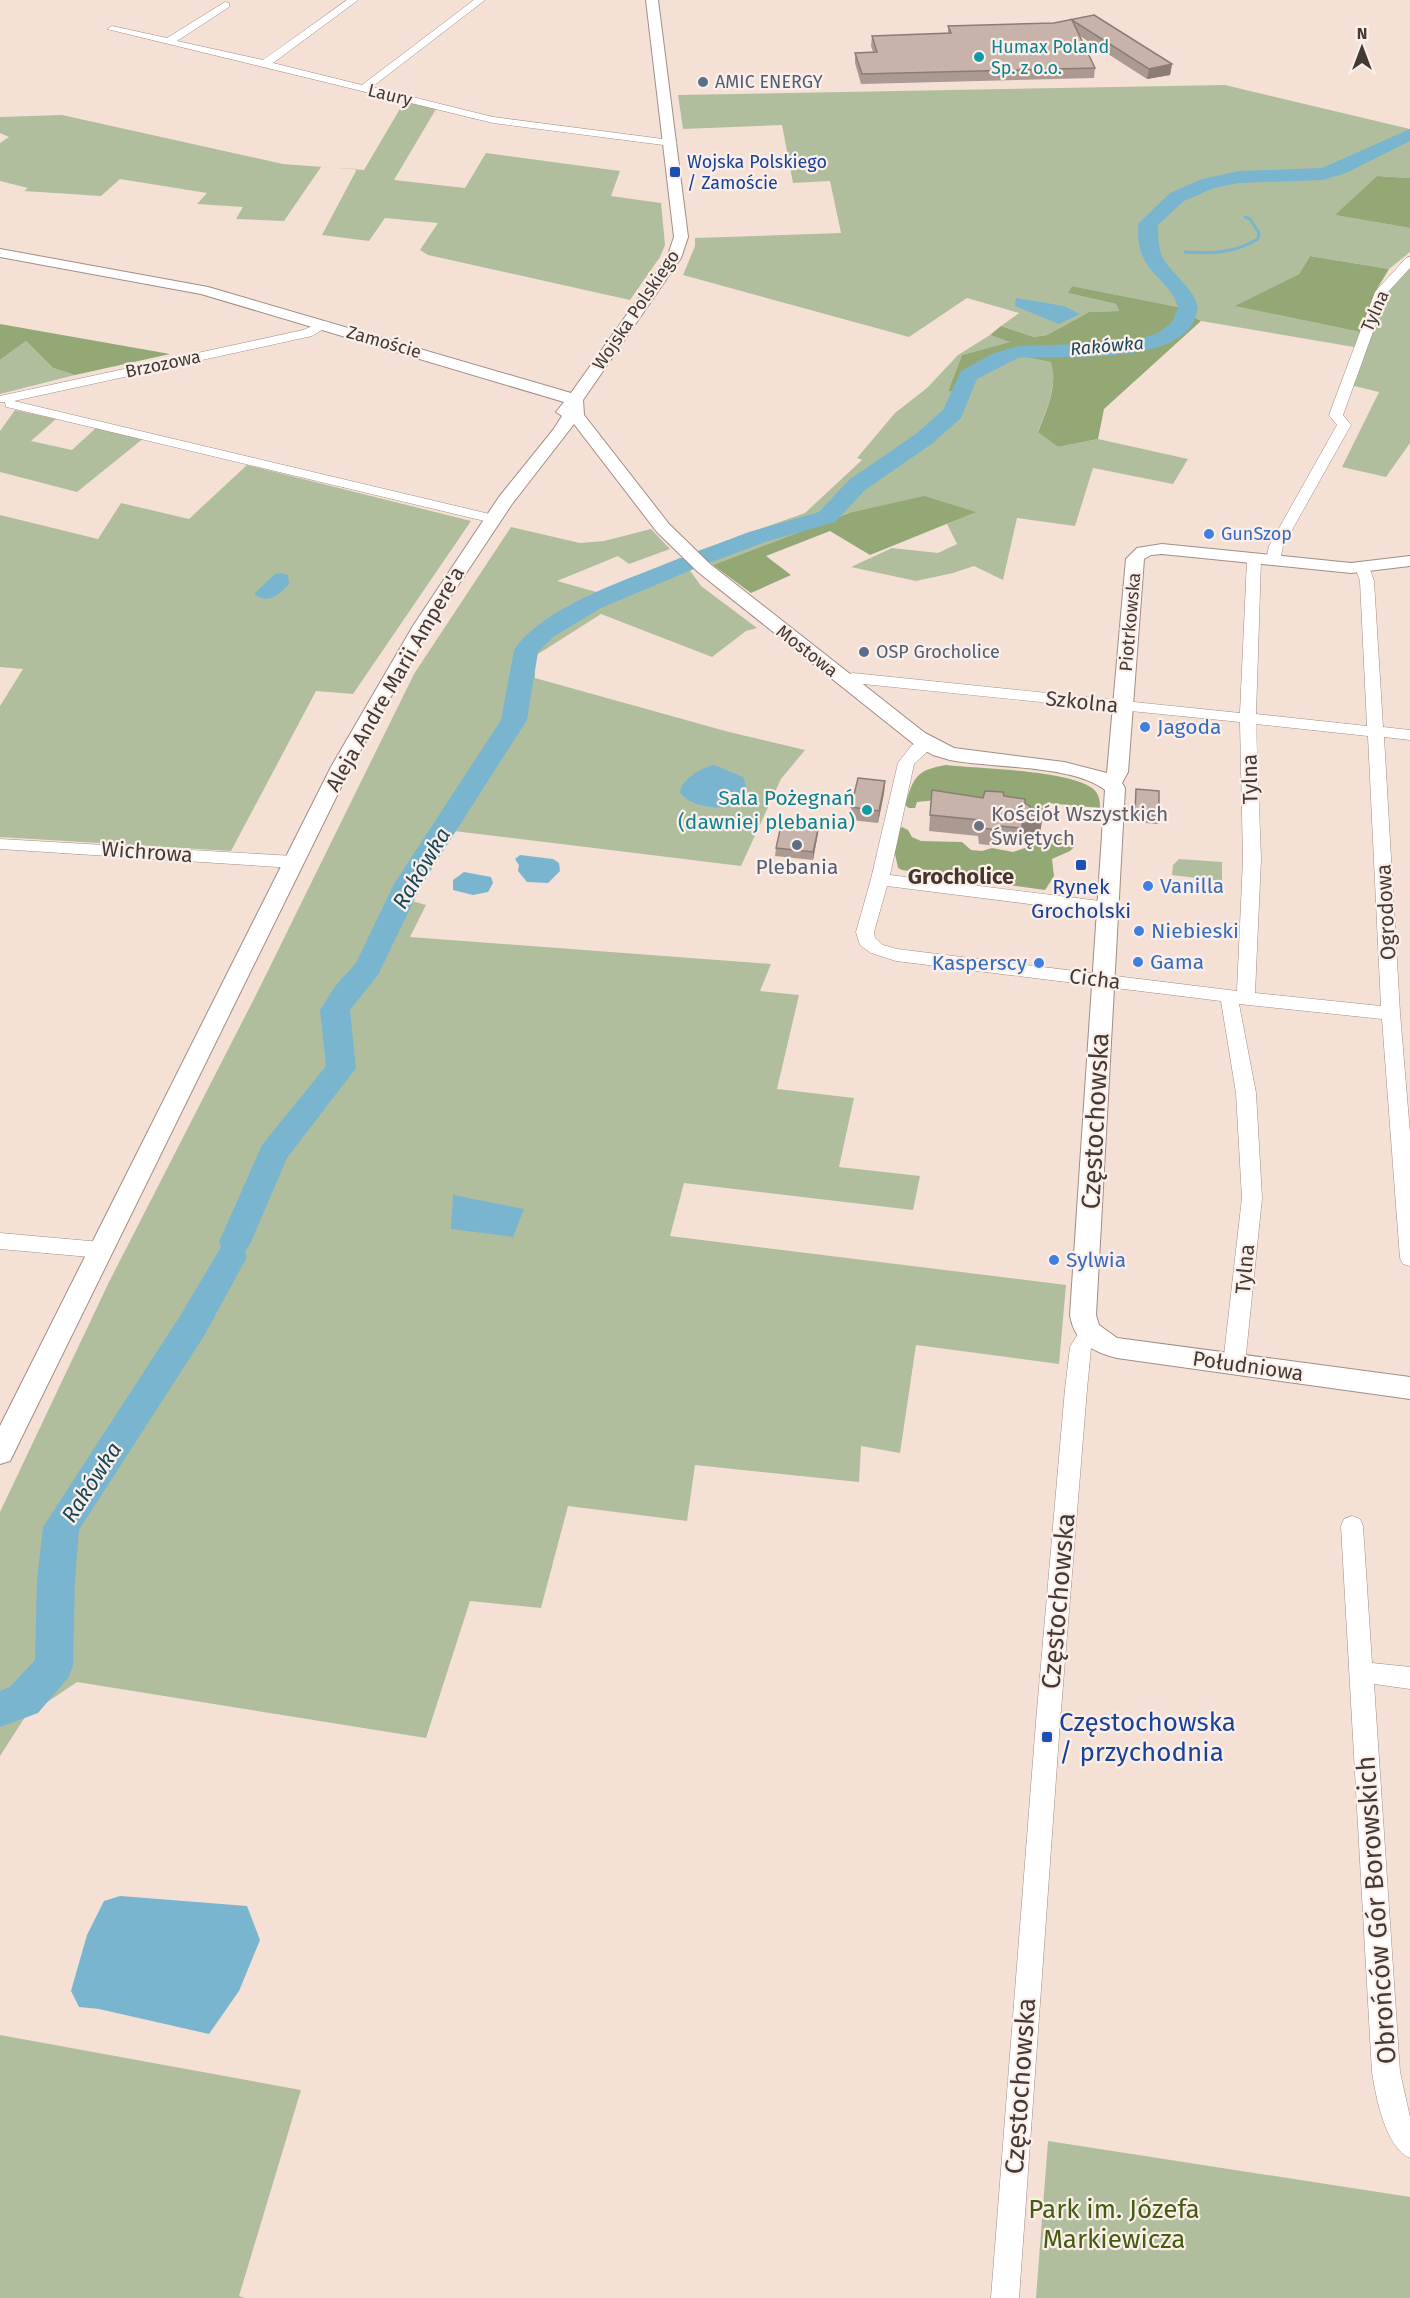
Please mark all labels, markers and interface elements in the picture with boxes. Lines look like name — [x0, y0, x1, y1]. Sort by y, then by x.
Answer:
north arrow — [1332, 18, 1392, 78]
text: N — [1357, 24, 1367, 43]
place label: Humax Poland Sp. z o.o. — [991, 36, 1109, 79]
marker: Humax Poland Sp. z o.o. — [972, 50, 986, 64]
place label: AMIC ENERGY — [715, 71, 823, 93]
marker: AMIC ENERGY — [696, 75, 710, 89]
street label: Laury — [366, 79, 415, 111]
place label: Wojska Polskiego / Zamoście — [687, 151, 827, 194]
marker: Wojska Polskiego / Zamoście — [668, 165, 682, 179]
street label: Wojska Polskiego — [588, 246, 684, 374]
street label: Tylna — [1356, 287, 1394, 335]
street label: Zamoście — [344, 321, 424, 363]
water label: Rakówka — [1069, 332, 1145, 360]
street label: Brzozowa — [123, 345, 203, 383]
place label: GunSzop — [1221, 523, 1292, 545]
marker: GunSzop — [1202, 527, 1216, 541]
street label: Aleja Andre Marii Ampere'a — [320, 562, 470, 796]
street label: Piotrkowska — [1115, 572, 1145, 672]
street label: Mostowa — [772, 620, 842, 682]
place label: OSP Grocholice — [876, 641, 1000, 663]
marker: OSP Grocholice — [857, 645, 871, 659]
street label: Szkolna — [1044, 685, 1120, 719]
place label: Jagoda — [1157, 714, 1221, 740]
marker: Jagoda — [1138, 720, 1152, 734]
street label: Tylna — [1237, 754, 1263, 804]
place label: Sala Pożegnań (dawniej plebania) — [678, 785, 855, 835]
place label: Kościół Wszystkich Świętych — [991, 801, 1168, 851]
marker: Sala Pożegnań (dawniej plebania) — [860, 803, 874, 817]
marker: Kościół Wszystkich Świętych — [972, 819, 986, 833]
water label: Rakówka — [387, 823, 456, 914]
street label: Wichrowa — [100, 836, 194, 868]
marker: Plebania — [790, 838, 804, 852]
place label: Plebania — [756, 854, 838, 880]
marker: Rynek Grocholski — [1074, 858, 1088, 872]
district label: Grocholice — [908, 863, 1014, 890]
street label: Ogrodowa — [1370, 863, 1402, 961]
place label: Vanilla — [1160, 873, 1224, 899]
place label: Rynek Grocholski — [1031, 874, 1131, 924]
marker: Vanilla — [1141, 879, 1155, 893]
place label: Niebieski — [1151, 918, 1239, 944]
marker: Niebieski — [1132, 924, 1146, 938]
place label: Gama — [1150, 949, 1204, 975]
place label: Kasperscy — [932, 950, 1028, 976]
marker: Gama — [1131, 955, 1145, 969]
marker: Kasperscy — [1032, 956, 1046, 970]
street label: Cicha — [1068, 963, 1122, 995]
street label: Częstochowska — [1075, 1032, 1116, 1210]
street label: Tylna — [1230, 1243, 1260, 1295]
place label: Sylwia — [1066, 1247, 1126, 1273]
marker: Sylwia — [1047, 1253, 1061, 1267]
street label: Południowa — [1191, 1345, 1305, 1387]
water label: Rakówka — [56, 1437, 127, 1527]
street label: Częstochowska — [1035, 1512, 1082, 1690]
place label: Częstochowska / przychodnia — [1059, 1707, 1236, 1768]
marker: Częstochowska / przychodnia — [1040, 1730, 1054, 1744]
street label: Obrońców Gór Borowskich — [1350, 1755, 1403, 2065]
street label: Częstochowska — [999, 1997, 1042, 2175]
park label: Park im. Józefa Markiewicza — [1028, 2194, 1200, 2255]

